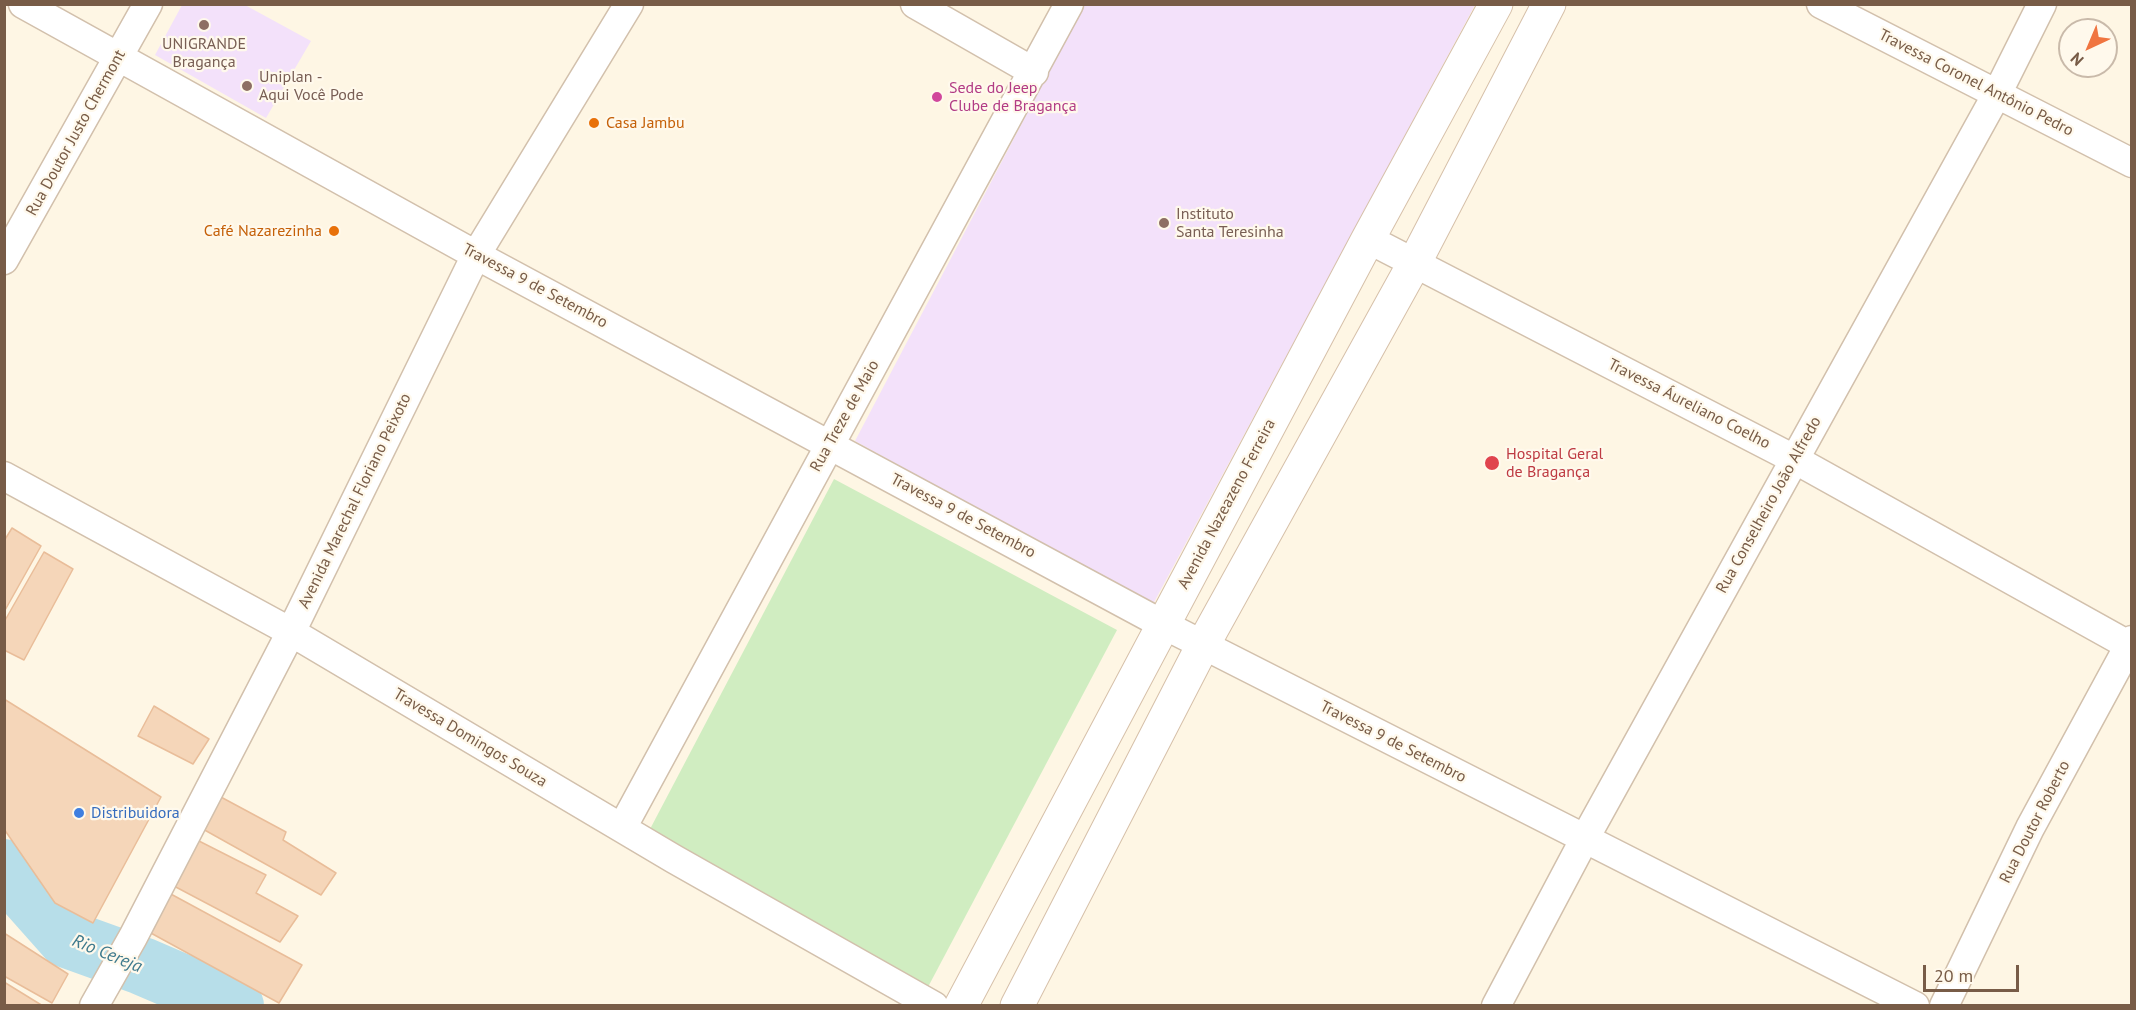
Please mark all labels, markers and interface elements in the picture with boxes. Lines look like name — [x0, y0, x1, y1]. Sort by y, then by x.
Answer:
marker: UNIGRANDE Bragança — [197, 18, 211, 32]
north arrow — [2058, 18, 2118, 78]
street label: Travessa Coronel Antônio Pedro — [1875, 25, 2077, 141]
place label: UNIGRANDE Bragança — [162, 34, 246, 72]
street label: Rua Doutor Justo Chermont — [22, 47, 130, 219]
text: N — [2066, 49, 2088, 70]
place label: Uniplan - Aqui Você Pode — [259, 67, 364, 105]
place label: Sede do Jeep Clube de Bragança — [949, 78, 1077, 116]
marker: Uniplan - Aqui Você Pode — [240, 79, 254, 93]
marker: Sede do Jeep Clube de Bragança — [930, 90, 944, 104]
place label: Casa Jambu — [606, 113, 685, 133]
marker: Casa Jambu — [587, 116, 601, 130]
place label: Instituto Santa Teresinha — [1176, 204, 1284, 242]
marker: Instituto Santa Teresinha — [1157, 216, 1171, 230]
place label: Café Nazarezinha — [204, 221, 322, 241]
marker: Café Nazarezinha — [327, 224, 341, 238]
street label: Travessa 9 de Setembro — [459, 240, 611, 332]
street label: Travessa Áureliano Coelho — [1605, 355, 1773, 453]
street label: Rua Treze de Maio — [806, 357, 884, 475]
street label: Avenida Marechal Floriano Peixoto — [294, 390, 416, 612]
street label: Rua Conselheiro João Alfredo — [1712, 413, 1826, 597]
street label: Avenida Nazeazeno Ferreira — [1174, 416, 1280, 592]
place label: Hospital Geral de Bragança — [1506, 444, 1603, 482]
marker: Hospital Geral de Bragança — [1483, 454, 1501, 472]
street label: Travessa 9 de Setembro — [887, 470, 1039, 562]
street label: Travessa Domingos Souza — [390, 684, 550, 792]
street label: Travessa 9 de Setembro — [1317, 697, 1469, 787]
street label: Rua Doutor Roberto — [1996, 757, 2074, 887]
place label: Distribuidora — [91, 803, 180, 823]
marker: Distribuidora — [72, 806, 86, 820]
water label: Rio Cereja — [69, 930, 145, 978]
scale bar — [1926, 953, 2022, 991]
text: 20 m — [1934, 964, 1973, 987]

